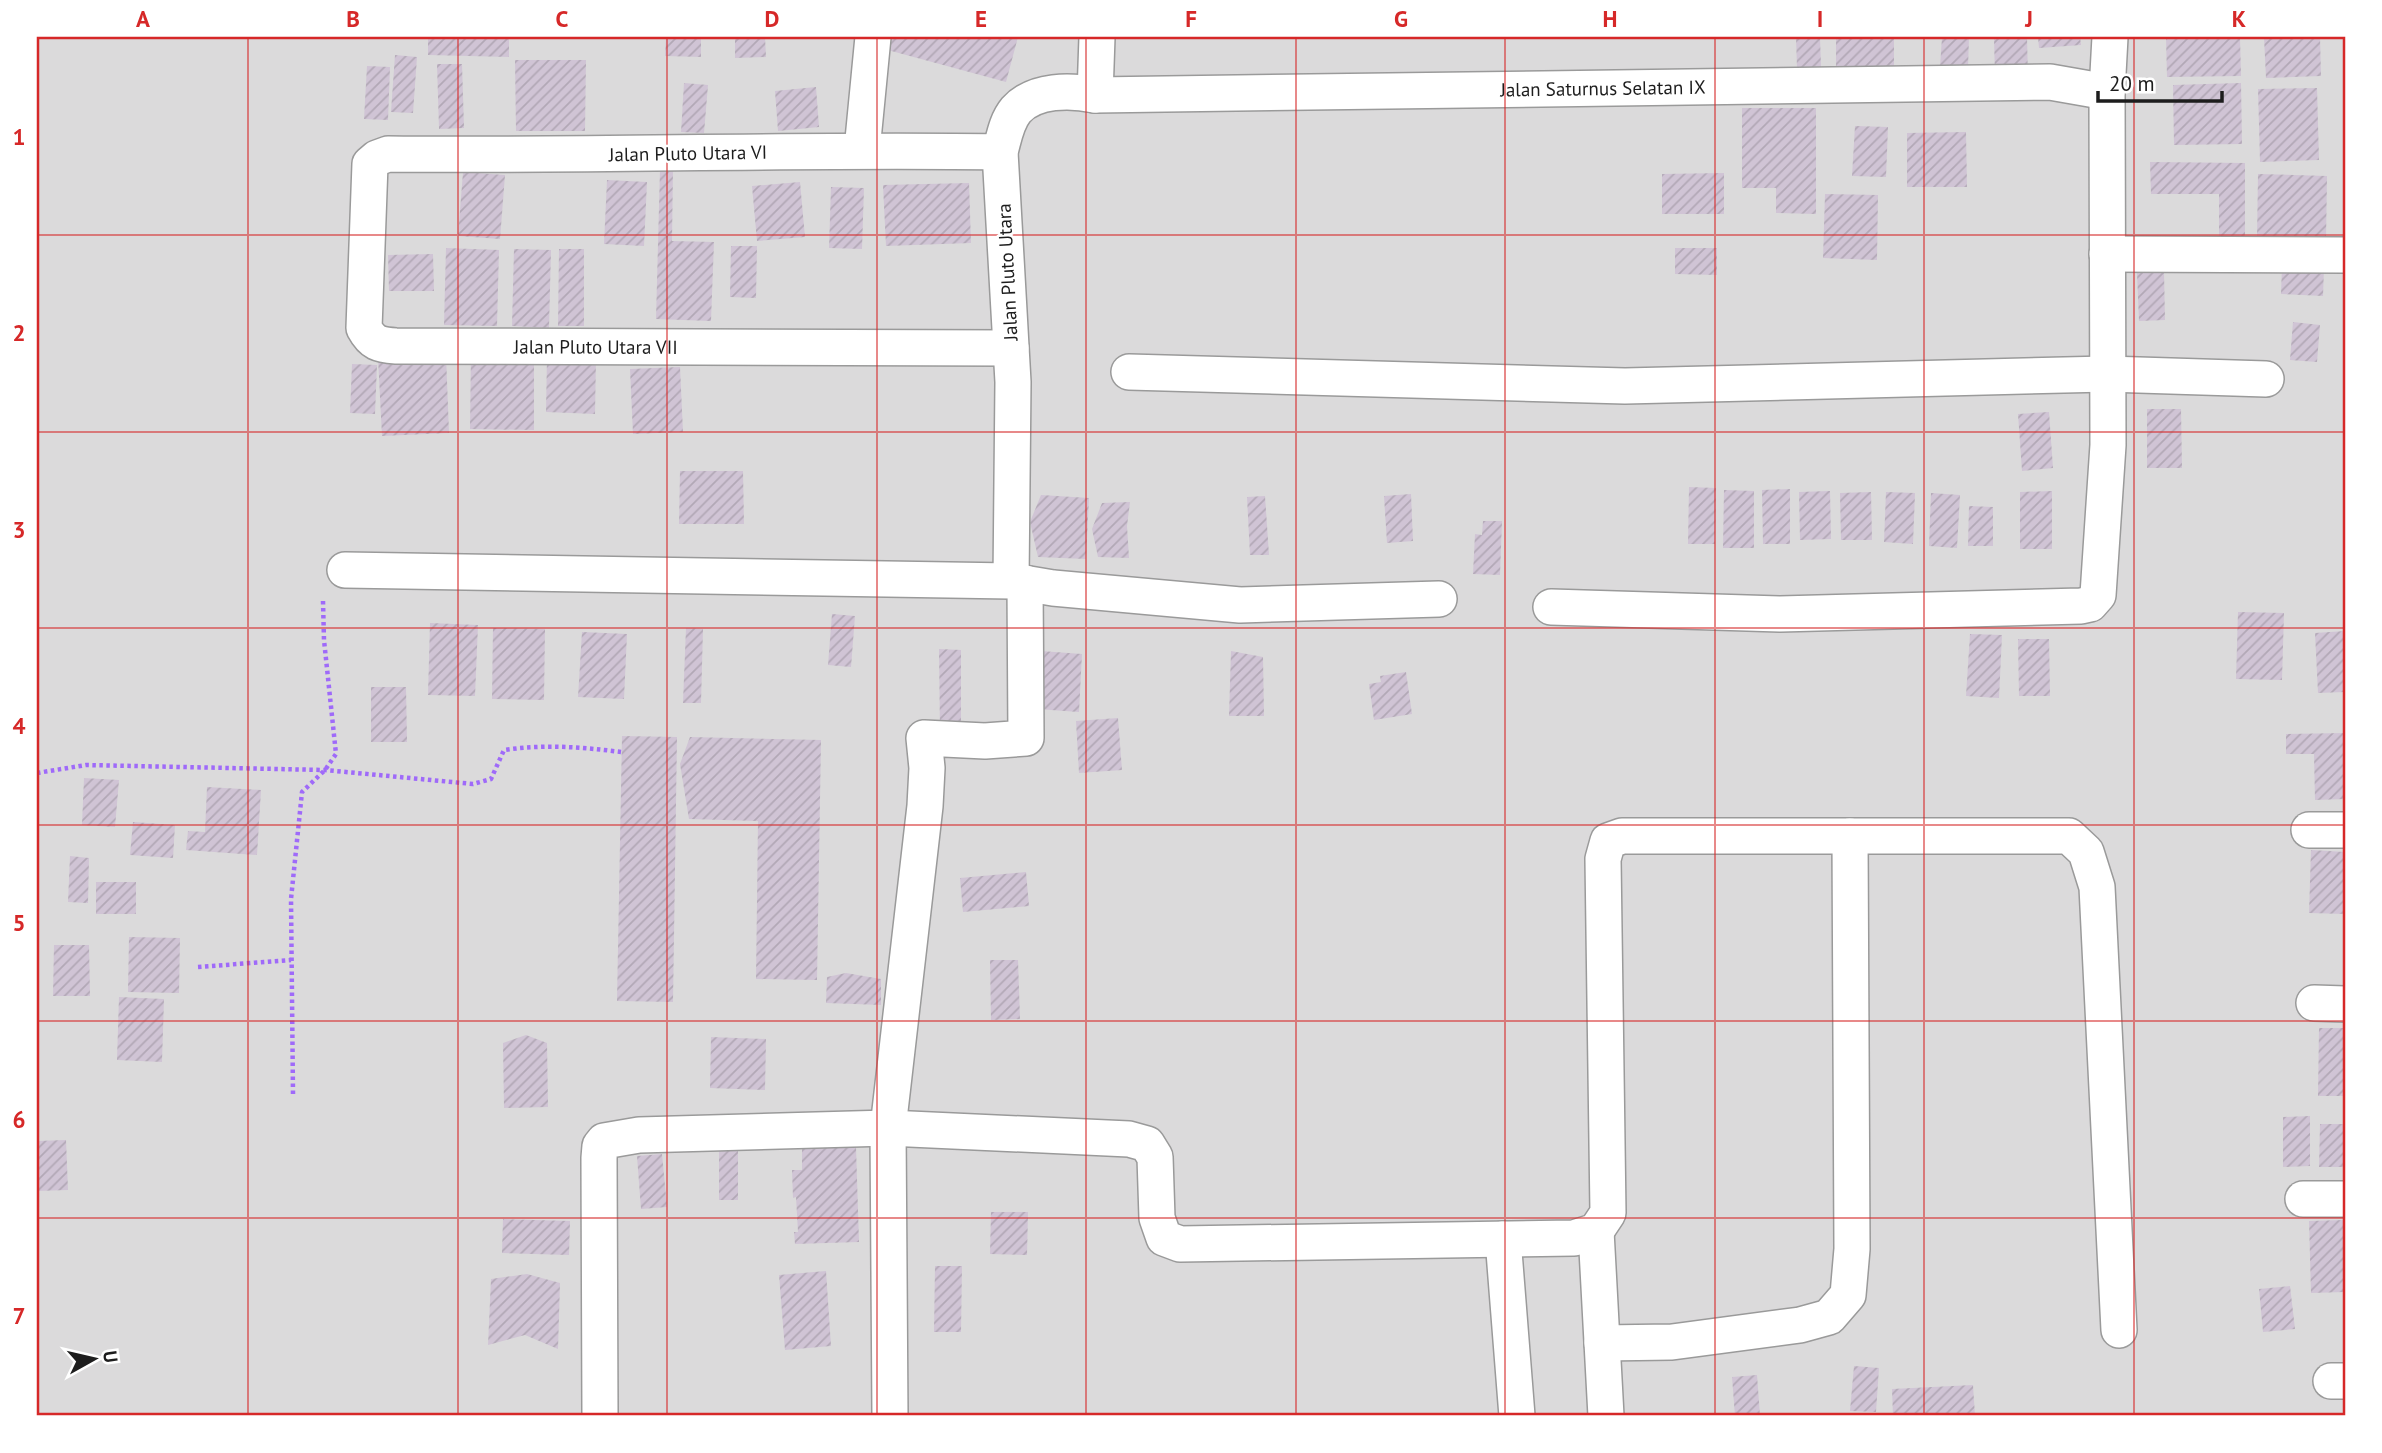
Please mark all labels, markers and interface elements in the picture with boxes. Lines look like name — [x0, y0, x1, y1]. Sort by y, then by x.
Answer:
text: A — [136, 4, 150, 33]
text: B — [346, 4, 360, 33]
text: C — [556, 4, 569, 33]
text: D — [765, 4, 779, 33]
text: E — [975, 4, 987, 33]
text: F — [1185, 4, 1197, 33]
text: G — [1394, 4, 1408, 33]
text: H — [1603, 4, 1617, 33]
text: I — [1817, 4, 1823, 33]
text: J — [2024, 4, 2033, 33]
text: K — [2232, 4, 2246, 33]
scale bar — [2098, 60, 2223, 104]
text: 20 m — [2109, 70, 2155, 97]
street label: Jalan Saturnus Selatan IX — [1499, 75, 1706, 101]
text: 1 — [12, 122, 26, 151]
street label: Jalan Pluto Utara VI — [608, 140, 767, 166]
street label: Jalan Pluto Utara — [991, 203, 1023, 342]
text: 2 — [12, 318, 26, 347]
street label: Jalan Pluto Utara VII — [513, 334, 678, 359]
text: 3 — [12, 515, 26, 544]
text: 4 — [12, 711, 26, 740]
text: 5 — [12, 908, 26, 937]
text: 6 — [12, 1105, 26, 1134]
text: 7 — [12, 1301, 26, 1330]
north arrow — [60, 1324, 130, 1394]
text: U — [98, 1349, 124, 1364]

